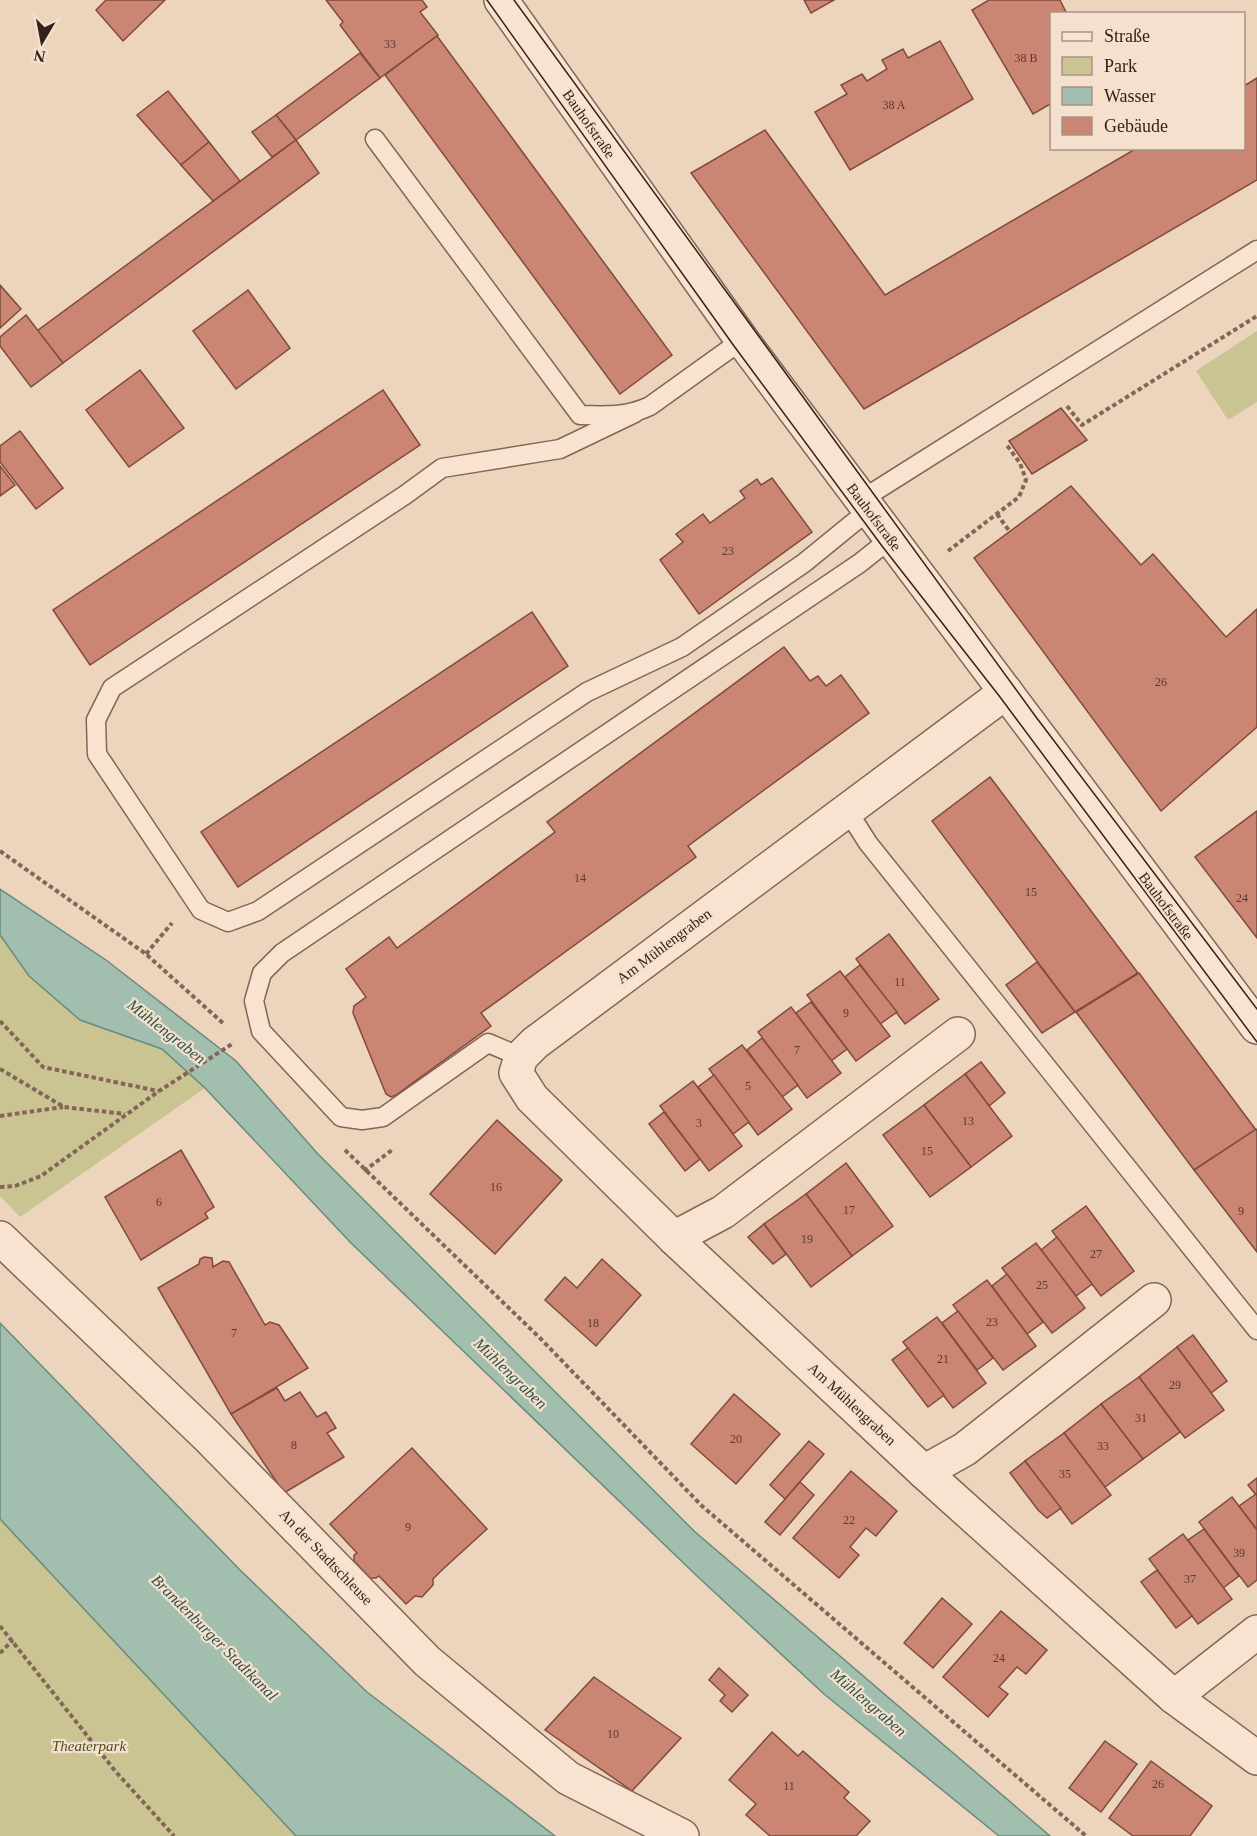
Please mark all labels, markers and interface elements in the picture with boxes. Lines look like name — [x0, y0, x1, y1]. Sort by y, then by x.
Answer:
north arrow — [12, 12, 72, 72]
legend — [1050, 12, 1245, 150]
text: Straße — [1104, 26, 1150, 46]
house number: 33 — [384, 37, 396, 51]
text: N — [32, 47, 47, 66]
house number: 38 B — [1014, 51, 1038, 65]
text: Park — [1104, 56, 1137, 76]
text: Wasser — [1104, 86, 1156, 106]
street label: Bauhofstraße — [560, 87, 619, 162]
house number: 38 A — [882, 98, 906, 112]
text: Gebäude — [1104, 116, 1168, 136]
street label: Bauhofstraße — [844, 480, 905, 554]
house number: 23 — [722, 544, 734, 558]
house number: 26 — [1155, 675, 1167, 689]
street label: Bauhofstraße — [1136, 869, 1197, 943]
house number: 14 — [574, 871, 586, 885]
house number: 15 — [1025, 885, 1037, 899]
house number: 24 — [1236, 891, 1248, 905]
street label: Am Mühlengraben — [614, 905, 715, 987]
house number: 11 — [894, 975, 906, 989]
water label: Mühlengraben — [123, 995, 209, 1068]
house number: 9 — [843, 1006, 849, 1020]
house number: 7 — [794, 1043, 800, 1057]
house number: 5 — [745, 1079, 751, 1093]
house number: 13 — [962, 1114, 974, 1128]
house number: 3 — [696, 1116, 702, 1130]
house number: 15 — [921, 1144, 933, 1158]
house number: 16 — [490, 1180, 502, 1194]
house number: 6 — [156, 1195, 162, 1209]
house number: 17 — [843, 1203, 855, 1217]
house number: 9 — [1238, 1204, 1244, 1218]
house number: 19 — [801, 1232, 813, 1246]
house number: 27 — [1090, 1247, 1102, 1261]
house number: 25 — [1036, 1278, 1048, 1292]
house number: 23 — [986, 1315, 998, 1329]
house number: 18 — [587, 1316, 599, 1330]
house number: 7 — [231, 1326, 237, 1340]
water label: Mühlengraben — [469, 1334, 550, 1413]
house number: 21 — [937, 1352, 949, 1366]
street label: Am Mühlengraben — [805, 1359, 899, 1449]
house number: 29 — [1169, 1378, 1181, 1392]
house number: 31 — [1135, 1411, 1147, 1425]
house number: 20 — [730, 1432, 742, 1446]
house number: 8 — [291, 1438, 297, 1452]
house number: 33 — [1097, 1439, 1109, 1453]
house number: 35 — [1059, 1467, 1071, 1481]
street label: An der Stadtschleuse — [276, 1506, 376, 1608]
house number: 22 — [843, 1513, 855, 1527]
house number: 9 — [405, 1520, 411, 1534]
house number: 39 — [1233, 1546, 1245, 1560]
water label: Brandenburger Stadtkanal — [148, 1571, 281, 1705]
house number: 37 — [1184, 1572, 1196, 1586]
house number: 24 — [993, 1651, 1005, 1665]
water label: Mühlengraben — [826, 1664, 910, 1740]
house number: 10 — [607, 1727, 619, 1741]
park label: Theaterpark — [52, 1738, 126, 1754]
house number: 26 — [1152, 1777, 1164, 1791]
house number: 11 — [783, 1779, 795, 1793]

